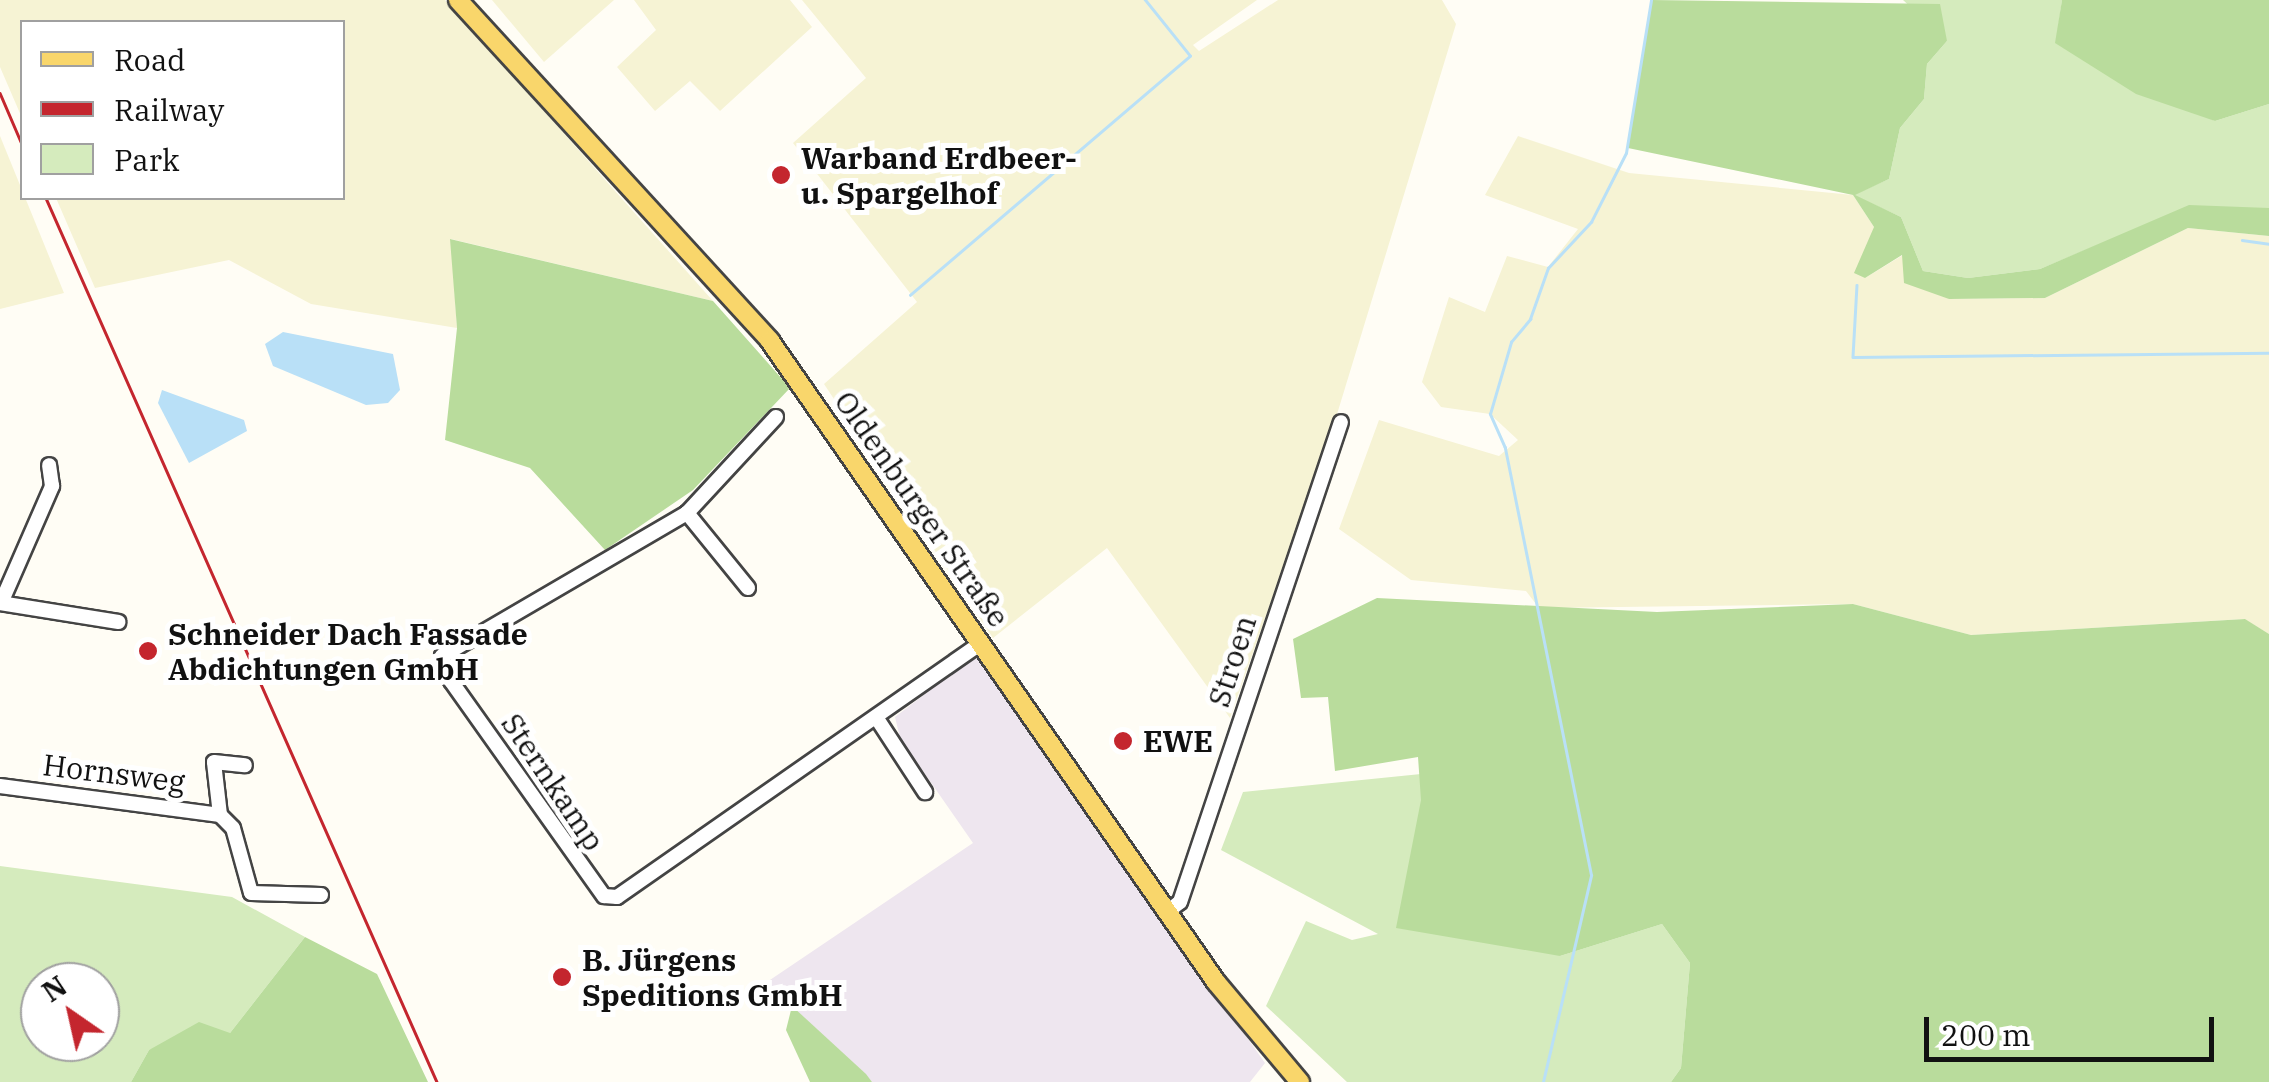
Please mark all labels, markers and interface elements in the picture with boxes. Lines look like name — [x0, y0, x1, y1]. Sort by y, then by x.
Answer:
legend — [20, 20, 345, 200]
text: Road — [114, 40, 186, 79]
text: Railway — [114, 90, 224, 129]
text: Park — [114, 140, 180, 179]
place label: Warband Erdbeer- u. Spargelhof — [801, 140, 1077, 210]
marker: Warband Erdbeer- u. Spargelhof — [770, 164, 792, 186]
street label: Oldenburger Straße — [827, 384, 1017, 634]
street label: Stroen — [1200, 611, 1264, 711]
place label: Schneider Dach Fassade Abdichtungen GmbH — [168, 616, 528, 686]
marker: Schneider Dach Fassade Abdichtungen GmbH — [137, 640, 159, 662]
street label: Sternkamp — [494, 707, 612, 857]
place label: EWE — [1143, 723, 1213, 759]
marker: EWE — [1112, 730, 1134, 752]
street label: Hornsweg — [41, 746, 187, 800]
place label: B. Jürgens Speditions GmbH — [582, 942, 843, 1012]
north arrow — [20, 962, 120, 1062]
marker: B. Jürgens Speditions GmbH — [551, 966, 573, 988]
text: N — [35, 967, 74, 1010]
scale bar — [1929, 997, 2219, 1059]
text: 200 m — [1941, 1015, 2031, 1054]

